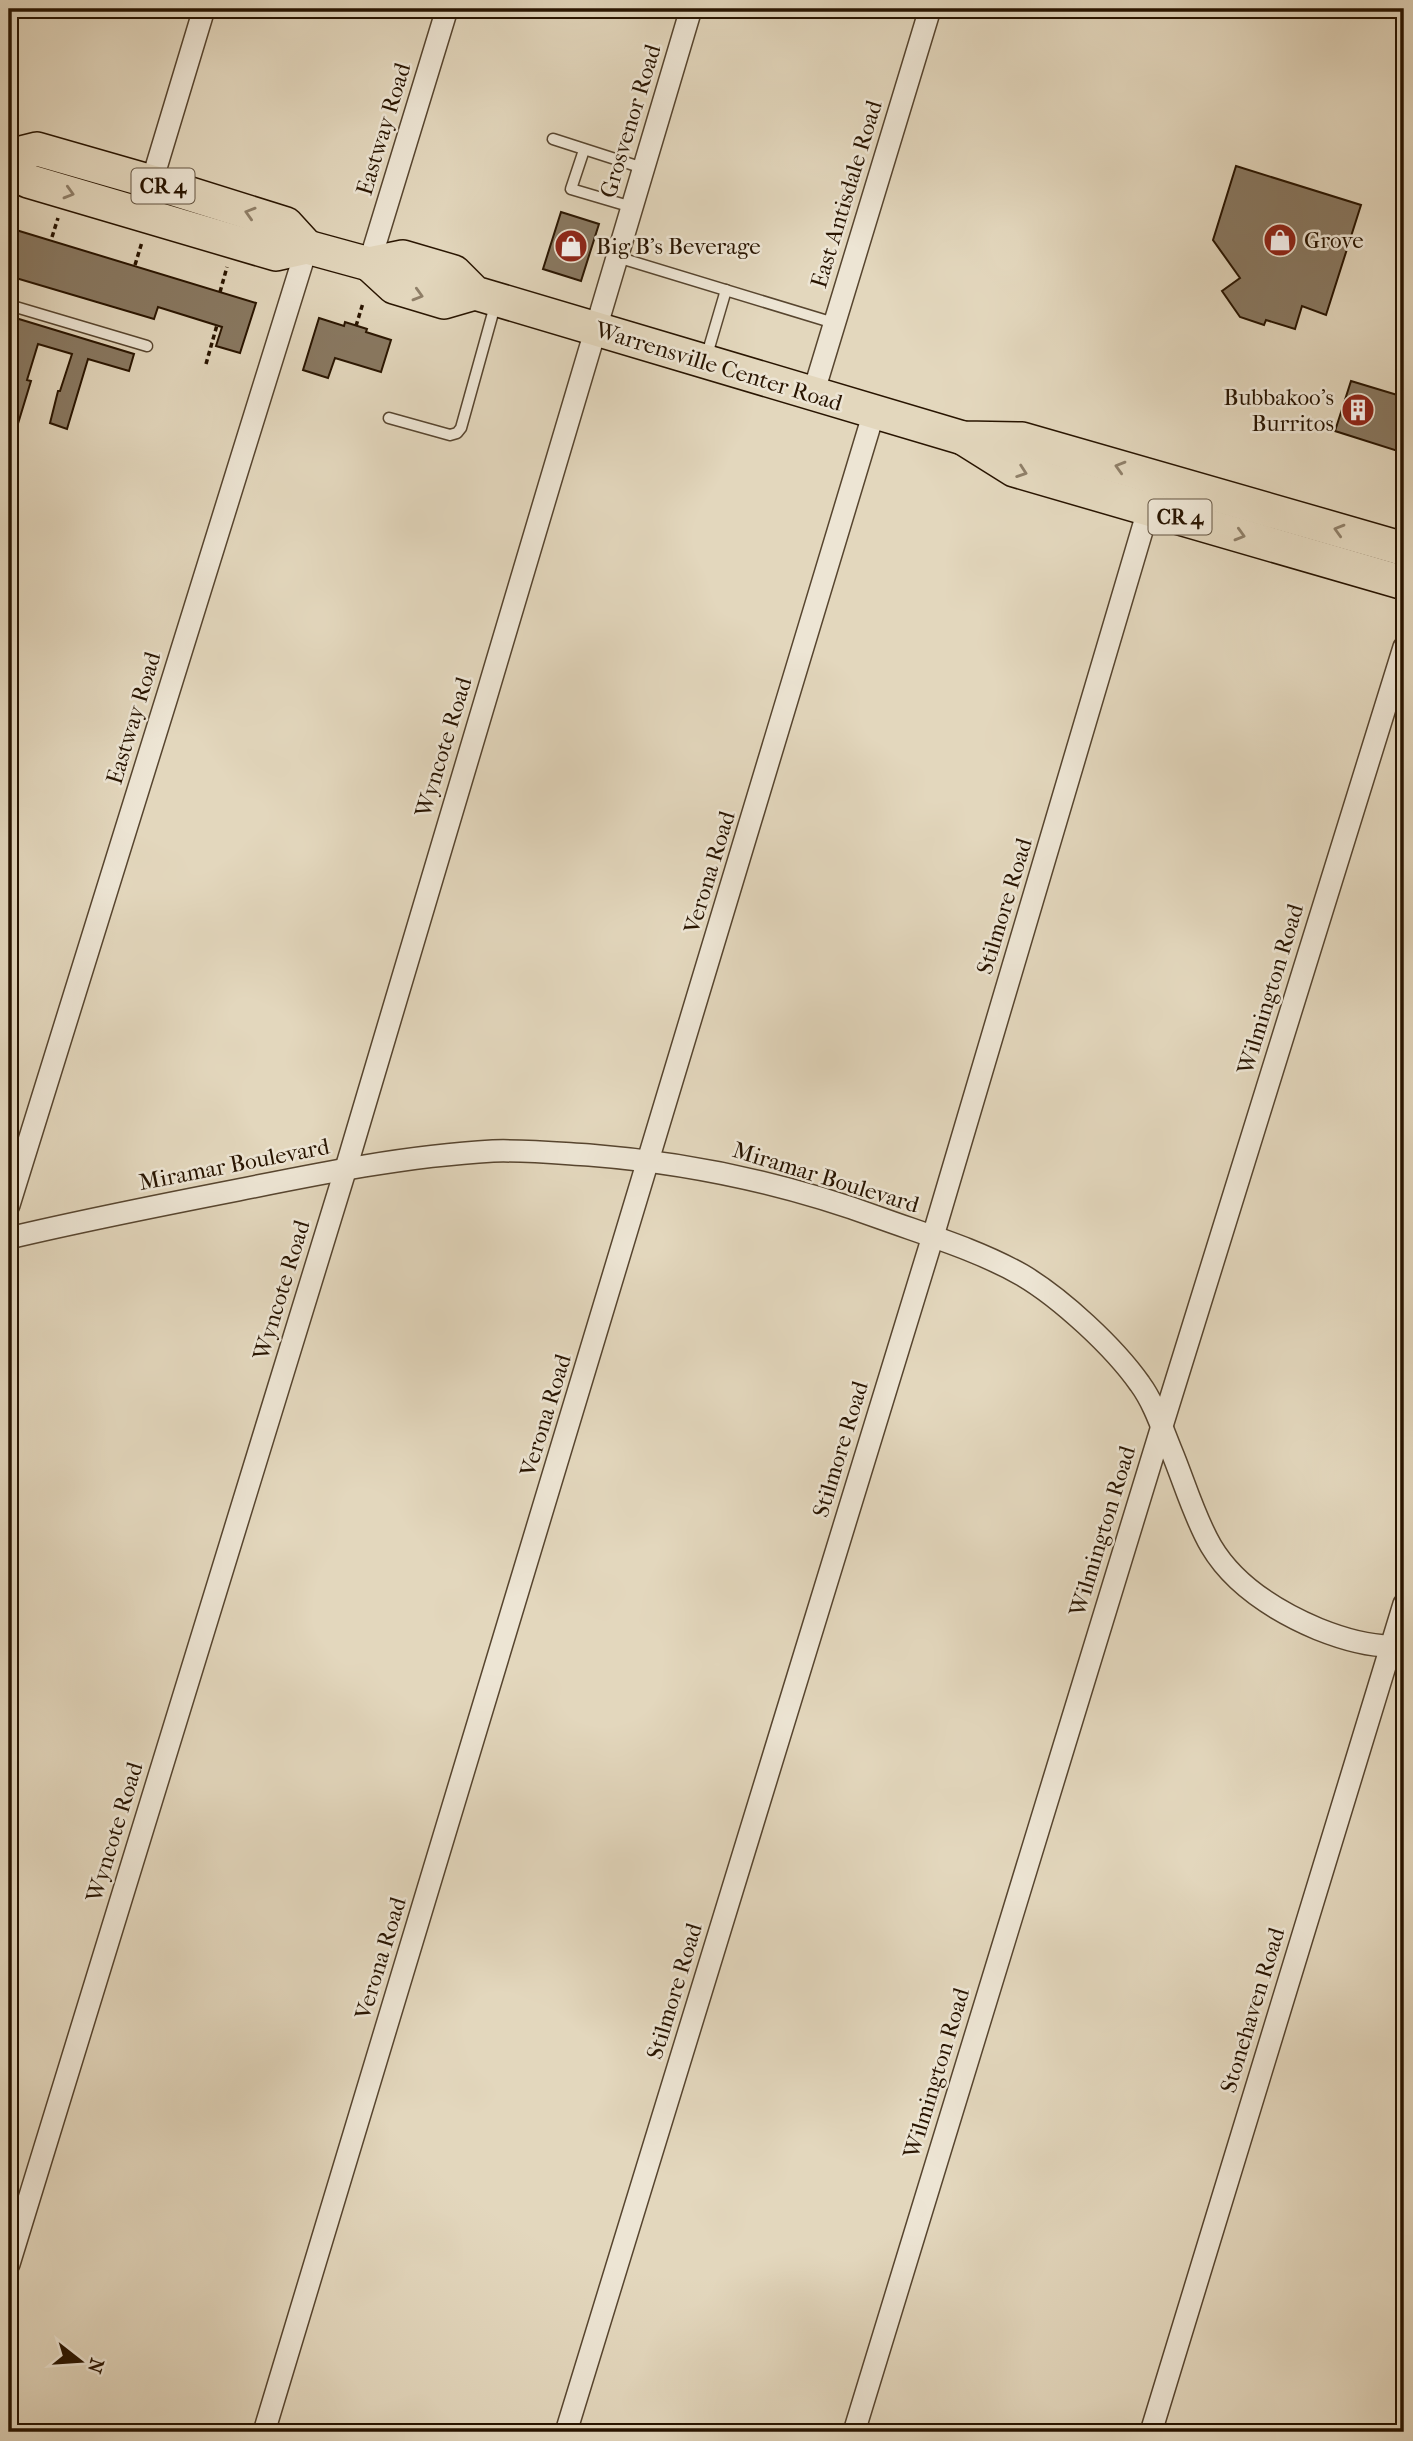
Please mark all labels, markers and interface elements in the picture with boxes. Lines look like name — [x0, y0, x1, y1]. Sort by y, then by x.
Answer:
street label: Grosvenor Road — [594, 41, 667, 201]
street label: Eastway Road — [351, 59, 417, 199]
street label: East Antisdale Road — [805, 97, 888, 291]
road number: CR 4 — [132, 168, 194, 204]
one-way arrow — [63, 185, 75, 199]
one-way arrow — [245, 206, 257, 221]
shop icon: Grove — [1261, 221, 1299, 259]
shop icon: Big B's Beverage — [552, 227, 590, 265]
place label: Grove — [1304, 227, 1364, 254]
place label: Big B's Beverage — [596, 233, 761, 260]
one-way arrow — [412, 286, 424, 301]
street label: Warrensville Center Road — [591, 316, 846, 417]
place label: Bubbakoo's Burritos — [1223, 384, 1334, 437]
building icon: Bubbakoo's Burritos — [1339, 391, 1377, 429]
one-way arrow — [1114, 461, 1126, 476]
one-way arrow — [1015, 464, 1027, 478]
road number: CR 4 — [1148, 500, 1212, 534]
one-way arrow — [1333, 524, 1345, 539]
one-way arrow — [1234, 527, 1246, 541]
street label: Eastway Road — [101, 648, 167, 788]
street label: Wyncote Road — [409, 673, 478, 821]
street label: Verona Road — [678, 807, 741, 937]
street label: Stilmore Road — [971, 834, 1038, 977]
street label: Wilmington Road — [1231, 900, 1309, 1079]
street label: Miramar Boulevard — [137, 1133, 332, 1196]
street label: Miramar Boulevard — [729, 1136, 923, 1219]
street label: Wyncote Road — [247, 1216, 316, 1364]
street label: Verona Road — [514, 1350, 577, 1480]
street label: Stilmore Road — [807, 1377, 874, 1520]
street label: Wilmington Road — [1063, 1442, 1141, 1621]
street label: Wyncote Road — [80, 1758, 149, 1906]
street label: Verona Road — [349, 1893, 412, 2023]
street label: Stilmore Road — [641, 1919, 708, 2062]
street label: Stonehaven Road — [1215, 1924, 1291, 2096]
street label: Wilmington Road — [897, 1984, 975, 2163]
north arrow — [46, 2326, 116, 2396]
text: N — [83, 2356, 108, 2376]

